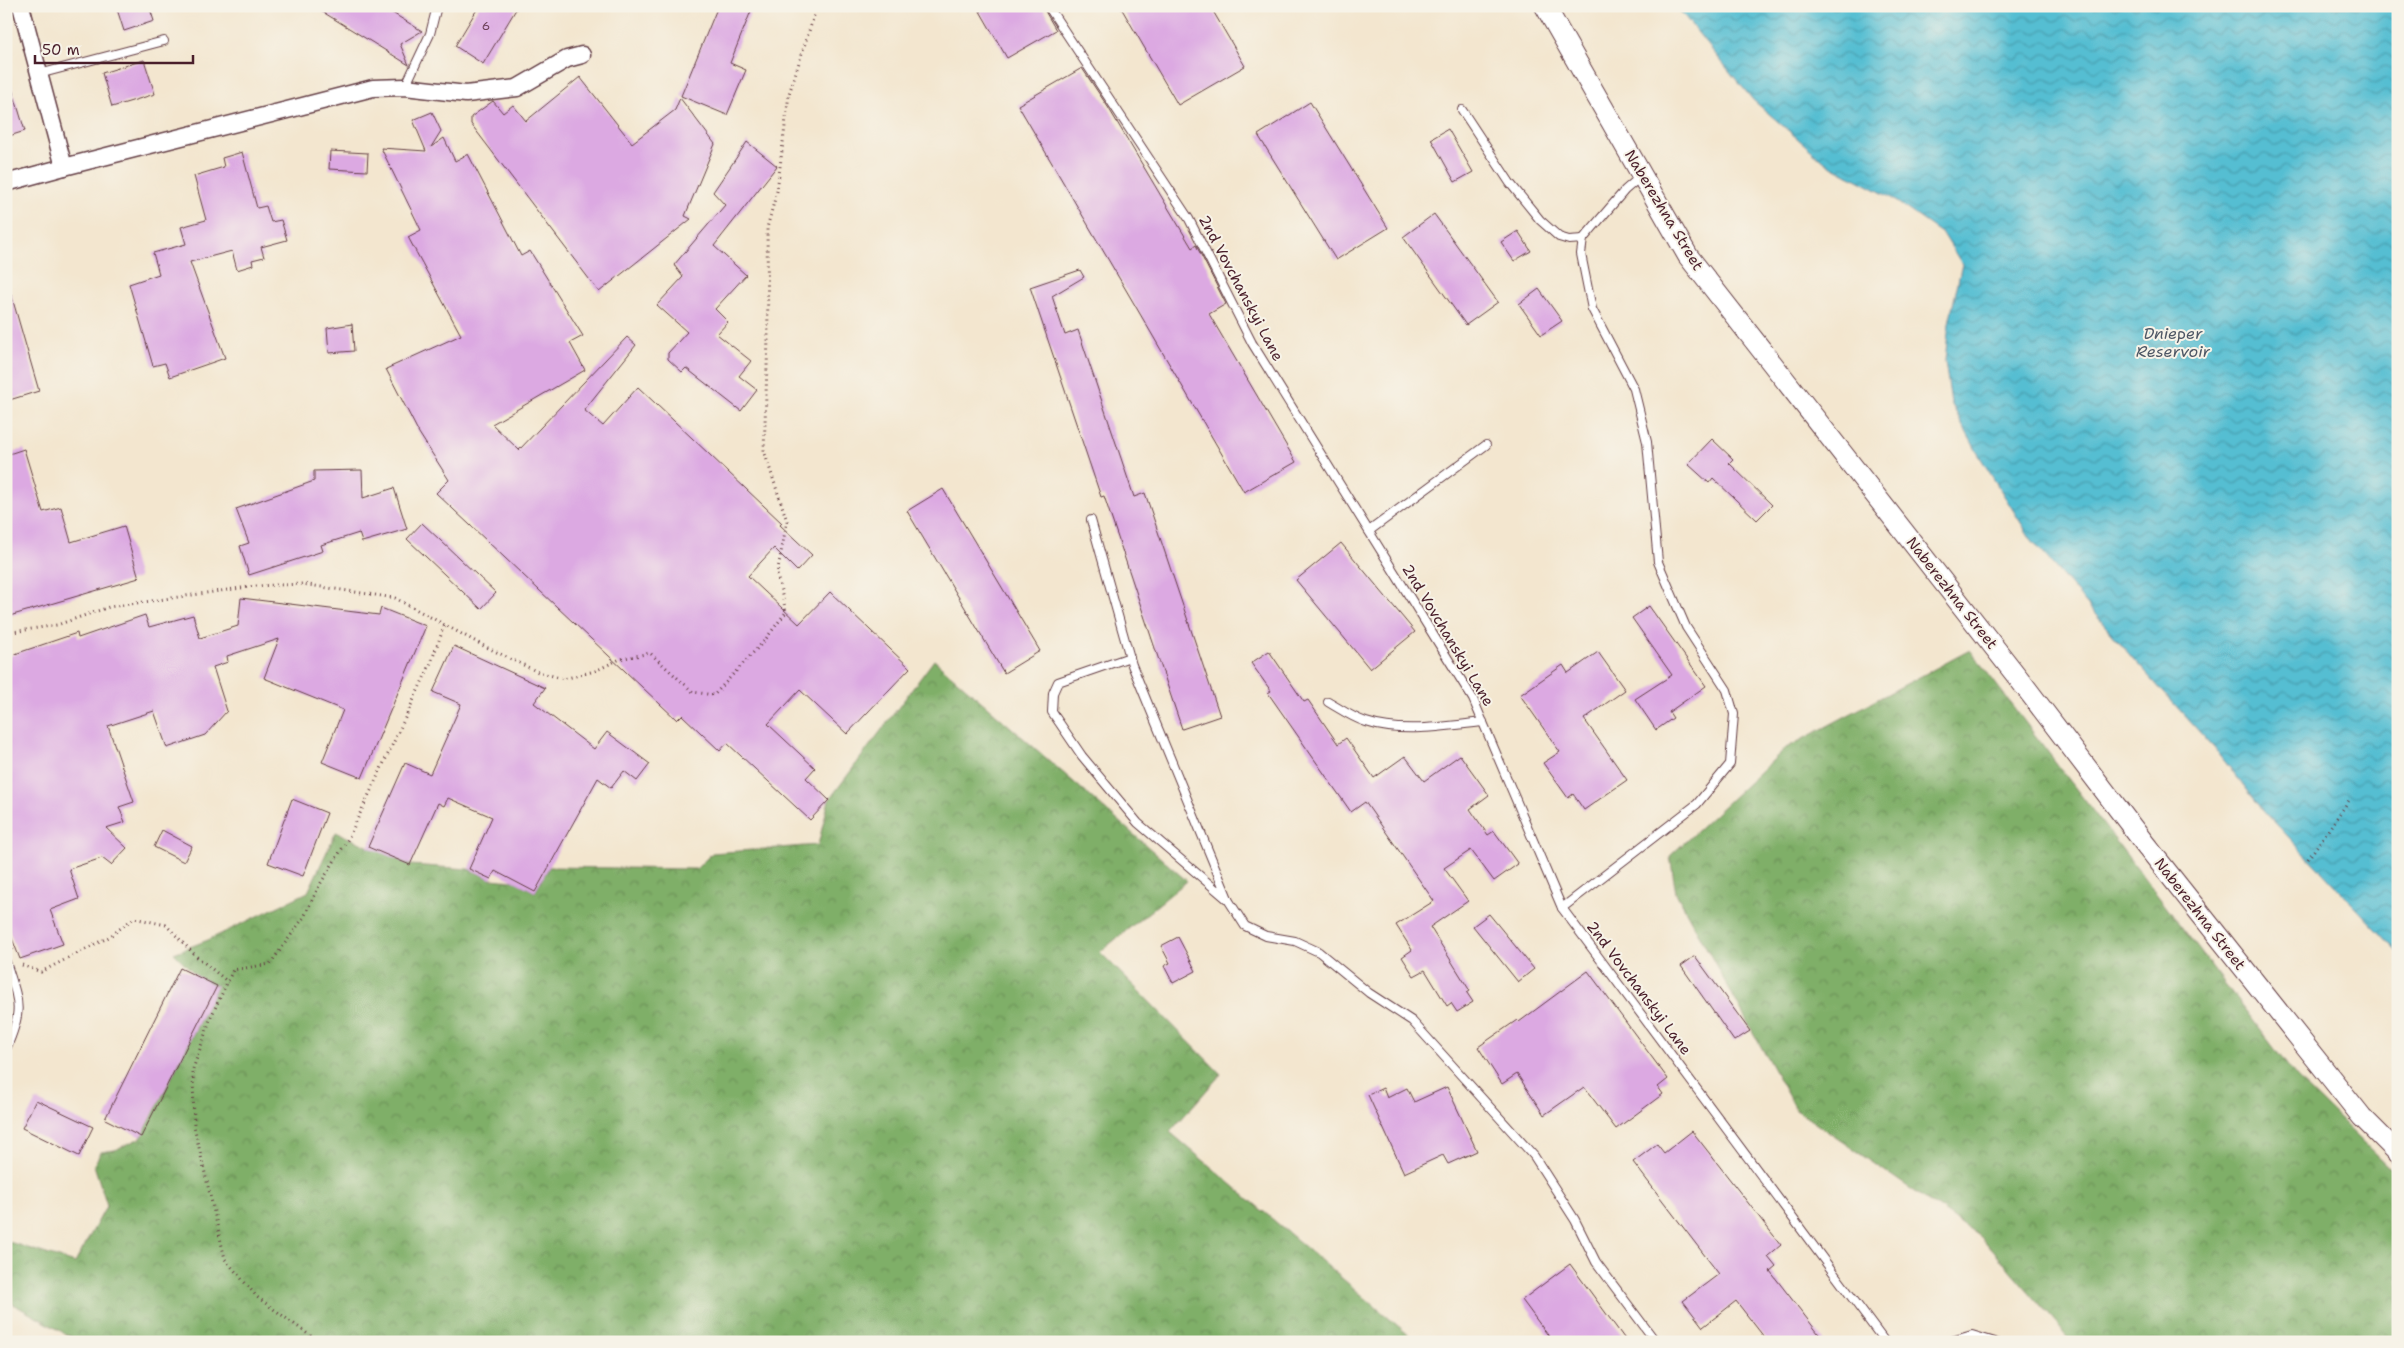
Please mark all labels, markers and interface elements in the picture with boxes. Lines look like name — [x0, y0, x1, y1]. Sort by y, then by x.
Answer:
house number: 6 — [482, 18, 490, 34]
scale bar — [35, 32, 192, 64]
text: 50 m — [42, 40, 80, 60]
street label: Naberezhna Street — [1620, 146, 1708, 274]
street label: 2nd Vovchanskyi Lane — [1194, 212, 1288, 364]
water label: Dnieper Reservoir — [2136, 323, 2211, 362]
street label: Naberezhna Street — [1902, 533, 2002, 653]
street label: 2nd Vovchanskyi Lane — [1398, 560, 1498, 710]
street label: Naberezhna Street — [2150, 854, 2250, 974]
street label: 2nd Vovchanskyi Lane — [1582, 917, 1696, 1059]

